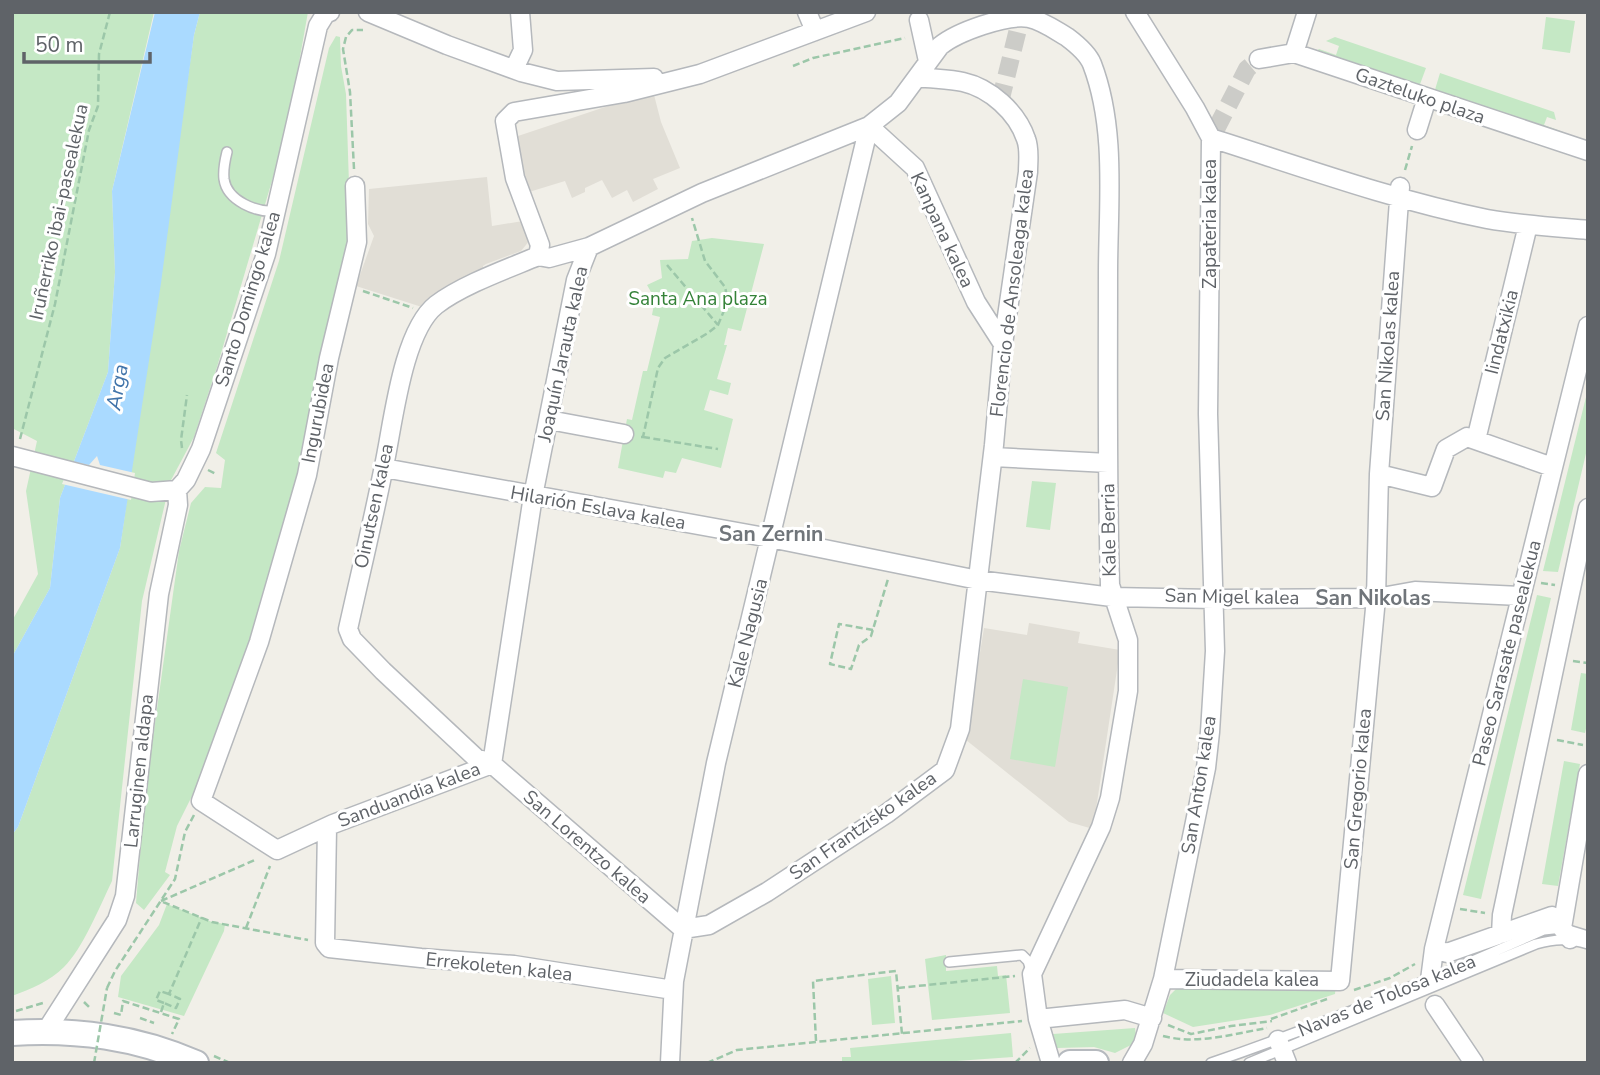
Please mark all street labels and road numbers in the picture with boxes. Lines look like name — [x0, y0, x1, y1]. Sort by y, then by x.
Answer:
street label: Gazteluko plaza — [1352, 62, 1488, 130]
street label: Iruñerriko ibai-pasealekua — [23, 102, 95, 322]
street label: Zapateria kalea — [1197, 159, 1223, 289]
street label: Florencio de Ansoleaga kalea — [984, 167, 1040, 419]
street label: Kanpana kalea — [904, 168, 980, 292]
street label: Santo Domingo kalea — [209, 208, 287, 390]
street label: Joaquín Jarauta kalea — [531, 264, 594, 445]
street label: San Nikolas kalea — [1370, 270, 1406, 422]
street label: Iindatxikia — [1479, 287, 1525, 377]
street label: Ingurubidea — [296, 361, 340, 465]
street label: Oinutsen kalea — [348, 441, 400, 571]
street label: Hilarión Eslava kalea — [508, 480, 688, 536]
street label: Kale Berria — [1095, 483, 1123, 577]
street label: Paseo Sarasate pasealekua — [1466, 537, 1548, 769]
street label: Kale Nagusia — [722, 576, 774, 690]
street label: San Migel kalea — [1164, 583, 1300, 611]
street label: Larruginen aldapa — [118, 693, 160, 849]
street label: San Gregorio kalea — [1338, 707, 1378, 871]
street label: San Anton kalea — [1175, 714, 1223, 856]
street label: Sanduandia kalea — [334, 756, 484, 834]
street label: San Frantzisko kalea — [784, 765, 942, 887]
street label: San Lorentzo kalea — [517, 784, 657, 910]
street label: Errekoleten kalea — [424, 946, 574, 988]
street label: Navas de Tolosa kalea — [1294, 948, 1480, 1044]
street label: Ziudadela kalea — [1185, 967, 1319, 993]

